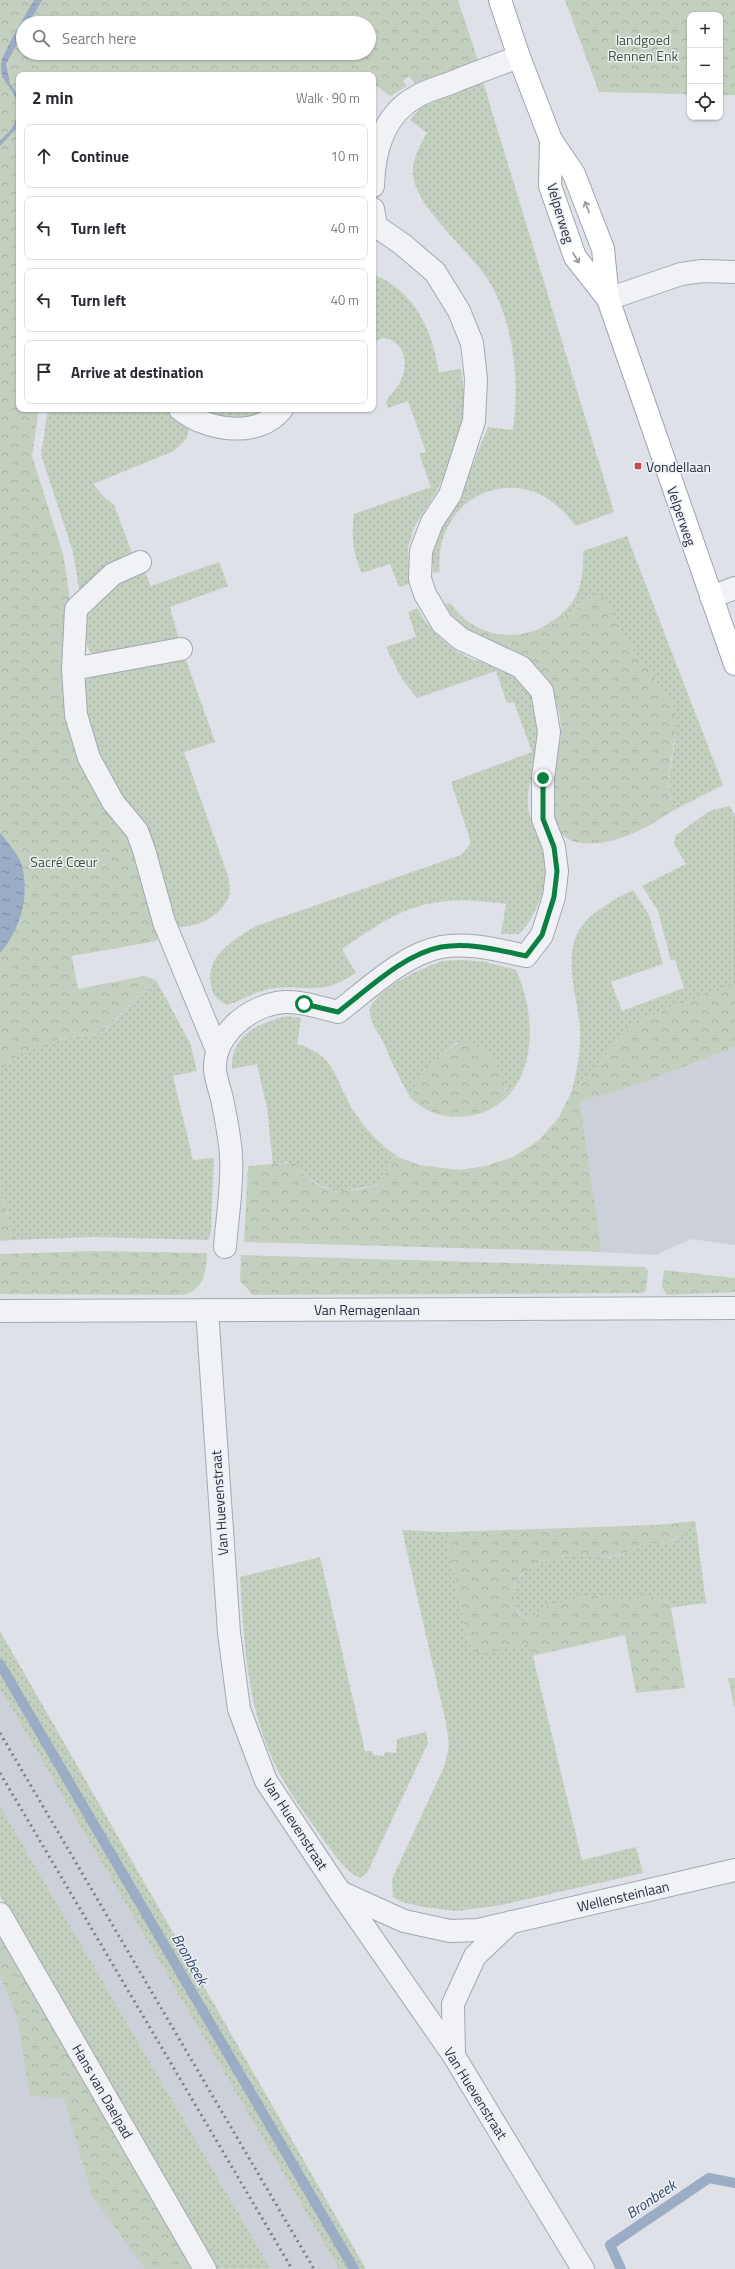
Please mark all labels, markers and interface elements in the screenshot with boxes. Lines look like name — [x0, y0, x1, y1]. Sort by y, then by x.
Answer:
map controls — [687, 12, 723, 120]
button: + — [687, 12, 723, 48]
search box — [16, 16, 376, 60]
icon: search — [30, 27, 52, 49]
text: Search here — [62, 27, 136, 50]
park label: landgoed Rennen Enk — [608, 29, 678, 66]
button: − — [687, 48, 723, 84]
button: locate — [687, 84, 723, 120]
text: 2 min — [32, 85, 73, 111]
text: Walk · 90 m — [296, 88, 360, 108]
icon: ahead — [33, 145, 55, 167]
text: Continue — [71, 145, 129, 168]
text: 10 m — [331, 146, 359, 166]
street label: Velperweg — [542, 180, 580, 246]
one-way arrow — [582, 201, 590, 213]
icon: left — [33, 217, 55, 239]
text: Turn left — [71, 217, 126, 240]
text: 40 m — [331, 218, 359, 238]
one-way arrow — [573, 252, 581, 264]
icon: left — [33, 289, 55, 311]
text: Turn left — [71, 289, 126, 312]
text: 40 m — [331, 290, 359, 310]
icon: arrive — [33, 361, 55, 383]
text: Arrive at destination — [71, 361, 204, 384]
place label: Vondellaan — [646, 456, 711, 477]
marker: Vondellaan — [633, 461, 643, 471]
street label: Velperweg — [662, 483, 702, 549]
route end — [534, 769, 552, 787]
park label: Sacré Cœur — [30, 851, 98, 872]
route start — [295, 995, 313, 1013]
street label: Van Remagenlaan — [314, 1299, 420, 1320]
street label: Van Huevenstraat — [205, 1450, 233, 1556]
street label: Van Huevenstraat — [258, 1774, 334, 1874]
street label: Wellensteinlaan — [575, 1875, 671, 1917]
water label: Bronbeek — [166, 1929, 215, 1991]
street label: Hans van Daelpad — [67, 2040, 139, 2142]
street label: Van Huevenstraat — [439, 2043, 513, 2143]
water label: Bronbeek — [621, 2172, 683, 2224]

